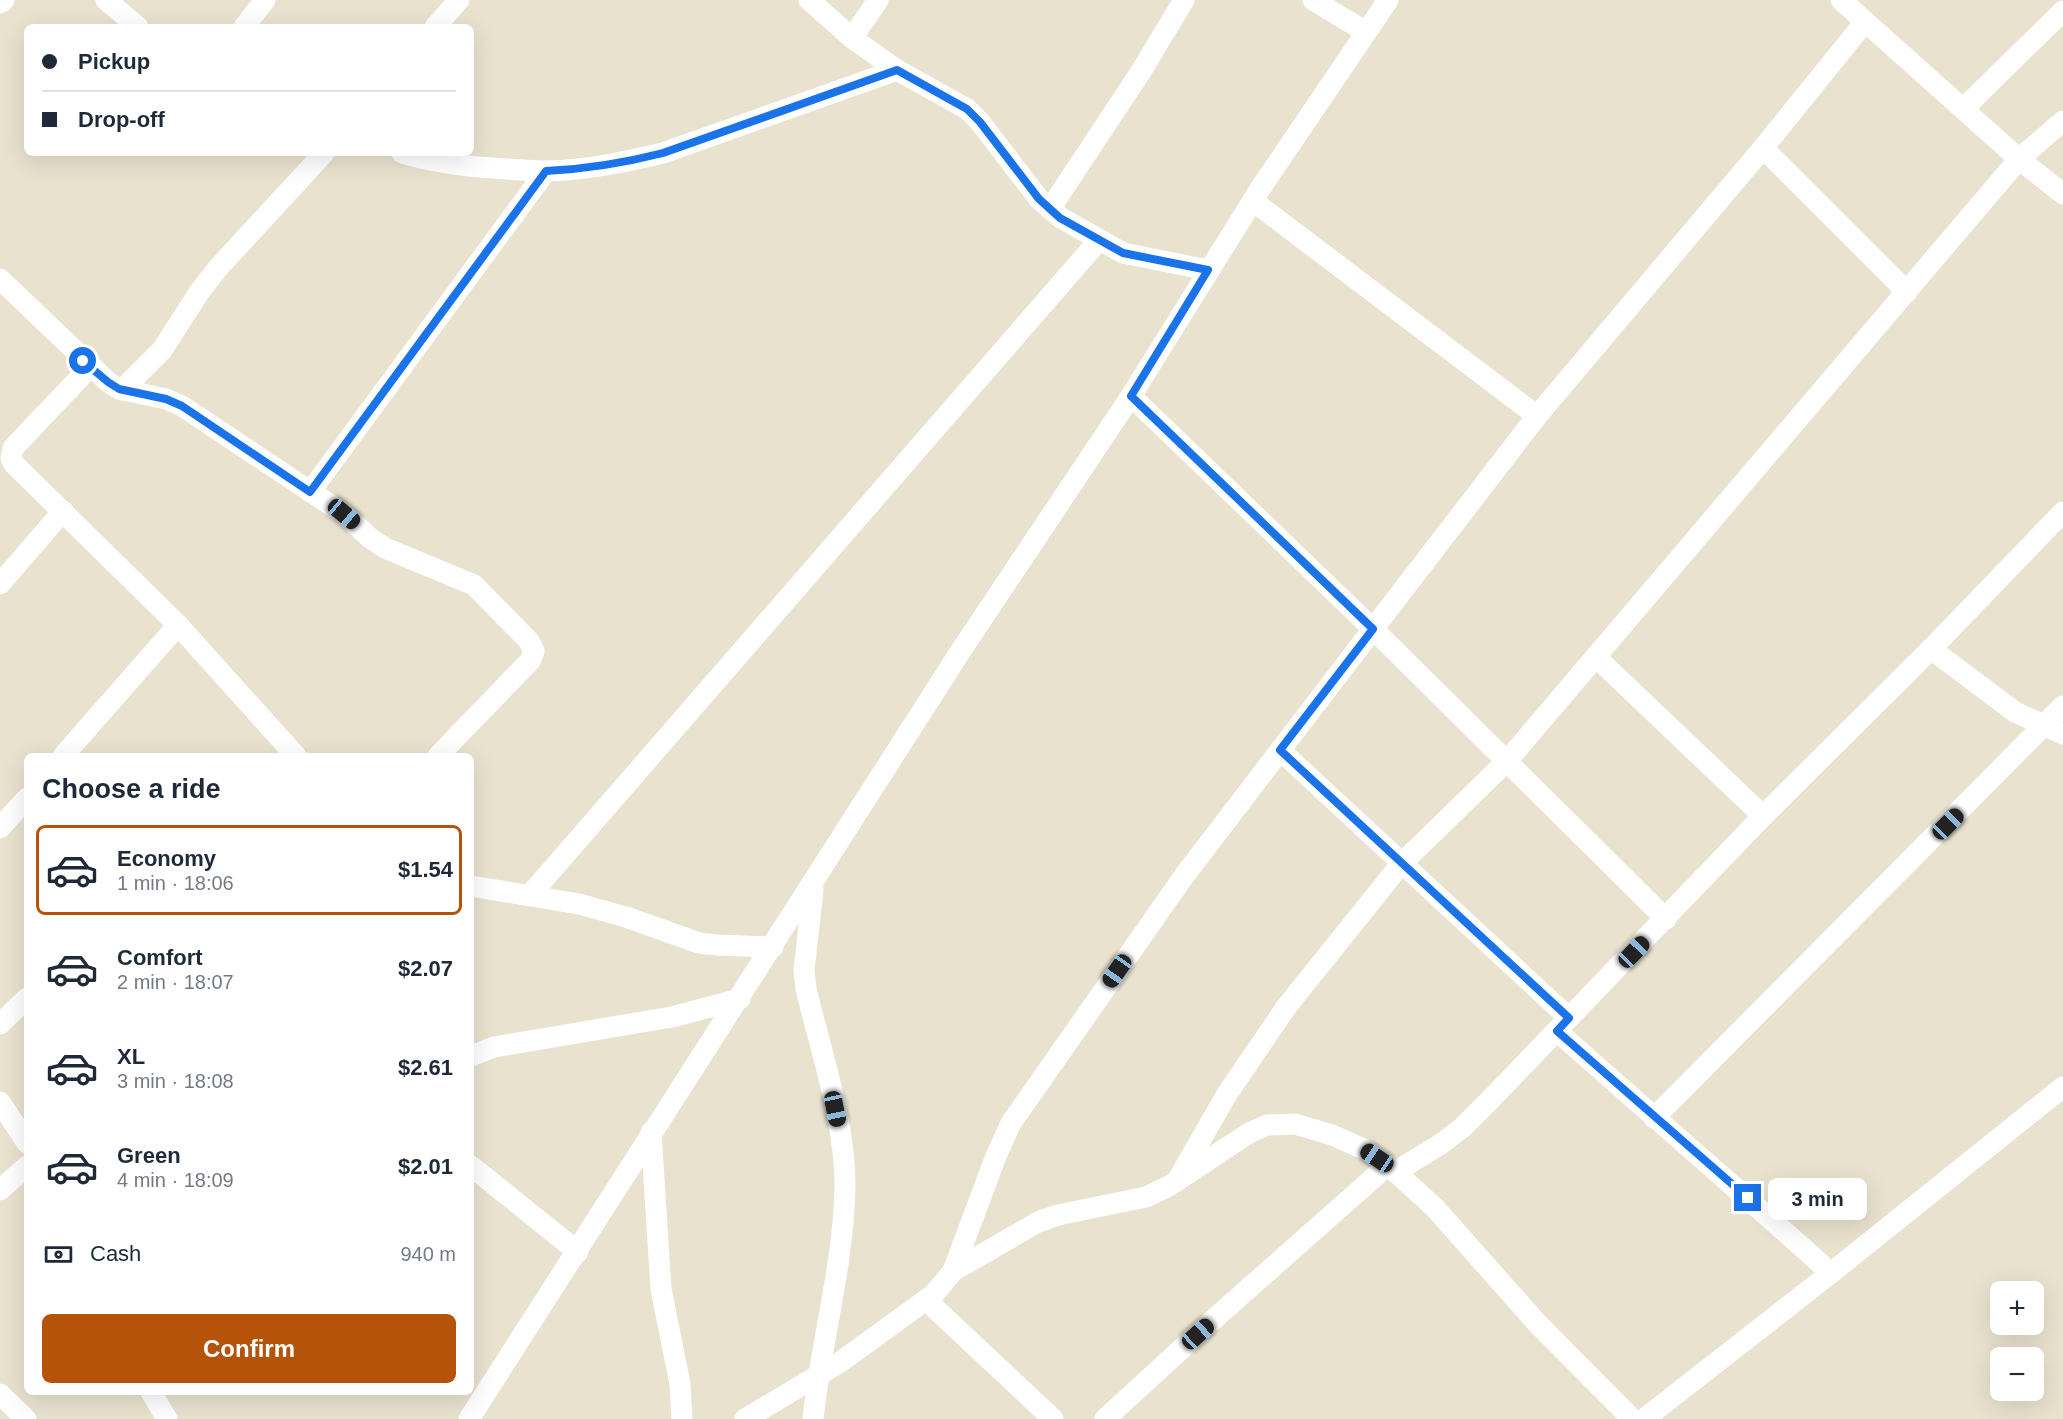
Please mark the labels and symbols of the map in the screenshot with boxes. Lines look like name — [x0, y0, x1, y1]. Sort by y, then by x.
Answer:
route start — [69, 347, 96, 374]
car — [324, 496, 364, 532]
car — [1929, 805, 1967, 843]
car — [1615, 933, 1653, 971]
car — [1099, 951, 1135, 991]
car — [822, 1090, 848, 1128]
car — [1357, 1140, 1397, 1176]
callout: 3 min — [1769, 1177, 1868, 1219]
route end — [1734, 1184, 1761, 1211]
car — [1179, 1315, 1217, 1353]

